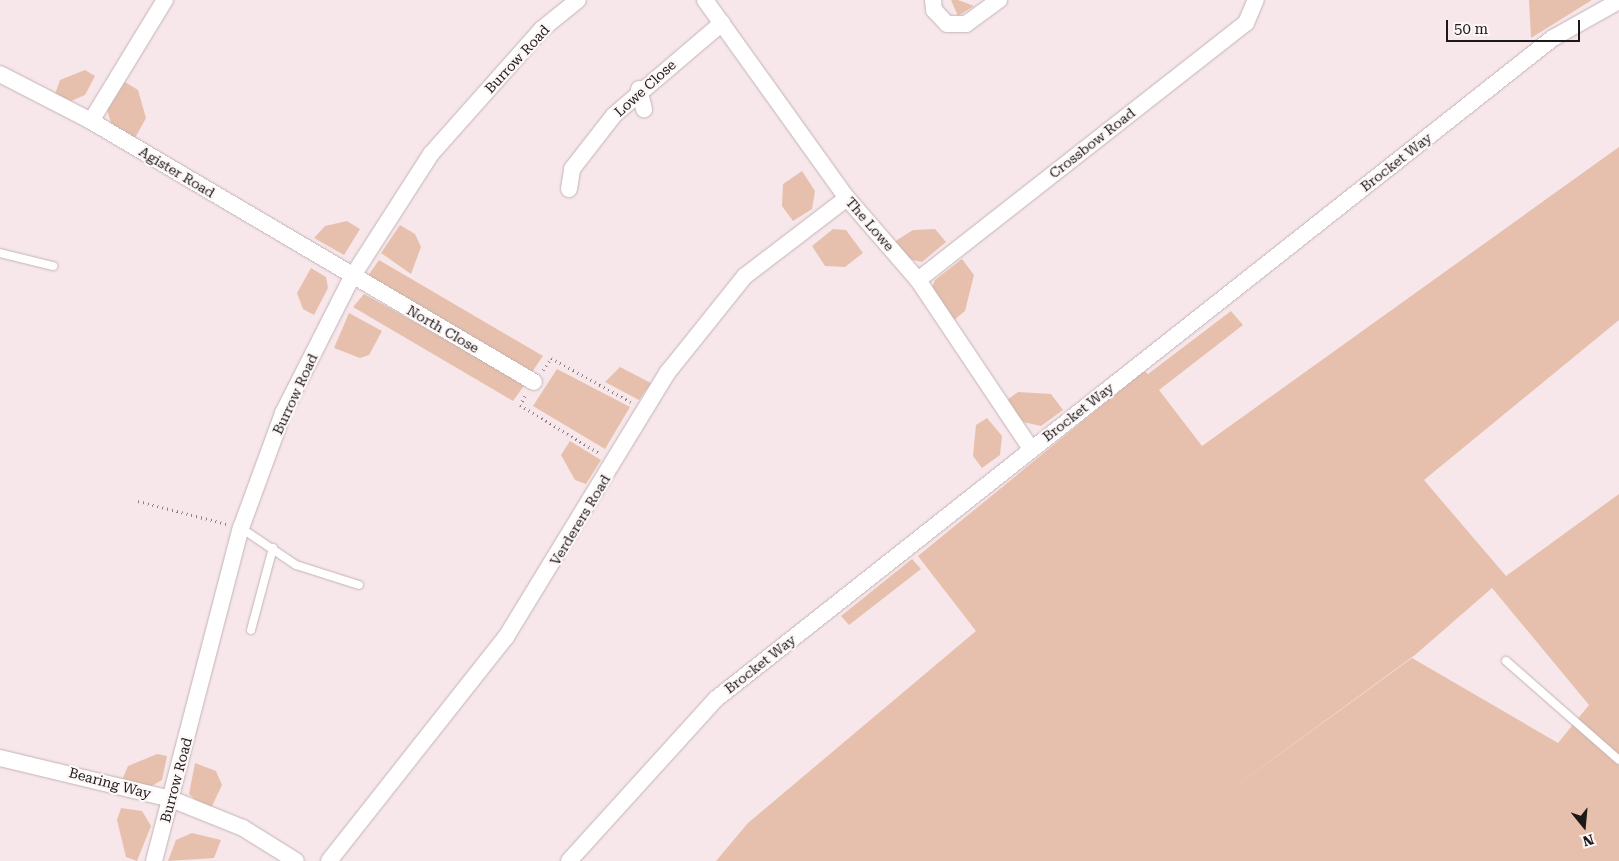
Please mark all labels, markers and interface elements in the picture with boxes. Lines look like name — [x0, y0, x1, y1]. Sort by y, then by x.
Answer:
scale bar — [1449, 10, 1583, 42]
text: 50 m — [1454, 20, 1488, 38]
street label: Burrow Road — [481, 21, 553, 97]
street label: Lowe Close — [611, 56, 679, 120]
street label: Crossbow Road — [1046, 104, 1138, 182]
street label: Brocket Way — [1357, 129, 1435, 195]
street label: Agister Road — [136, 143, 218, 201]
street label: The Lowe — [842, 194, 898, 254]
street label: North Close — [404, 302, 482, 356]
street label: Burrow Road — [269, 351, 321, 437]
street label: Brocket Way — [1039, 379, 1117, 445]
street label: Verderers Road — [546, 472, 614, 568]
street label: Brocket Way — [721, 631, 799, 697]
street label: Burrow Road — [157, 736, 195, 824]
street label: Bearing Way — [67, 764, 153, 802]
north arrow — [1559, 801, 1609, 851]
text: N — [1581, 831, 1596, 850]

